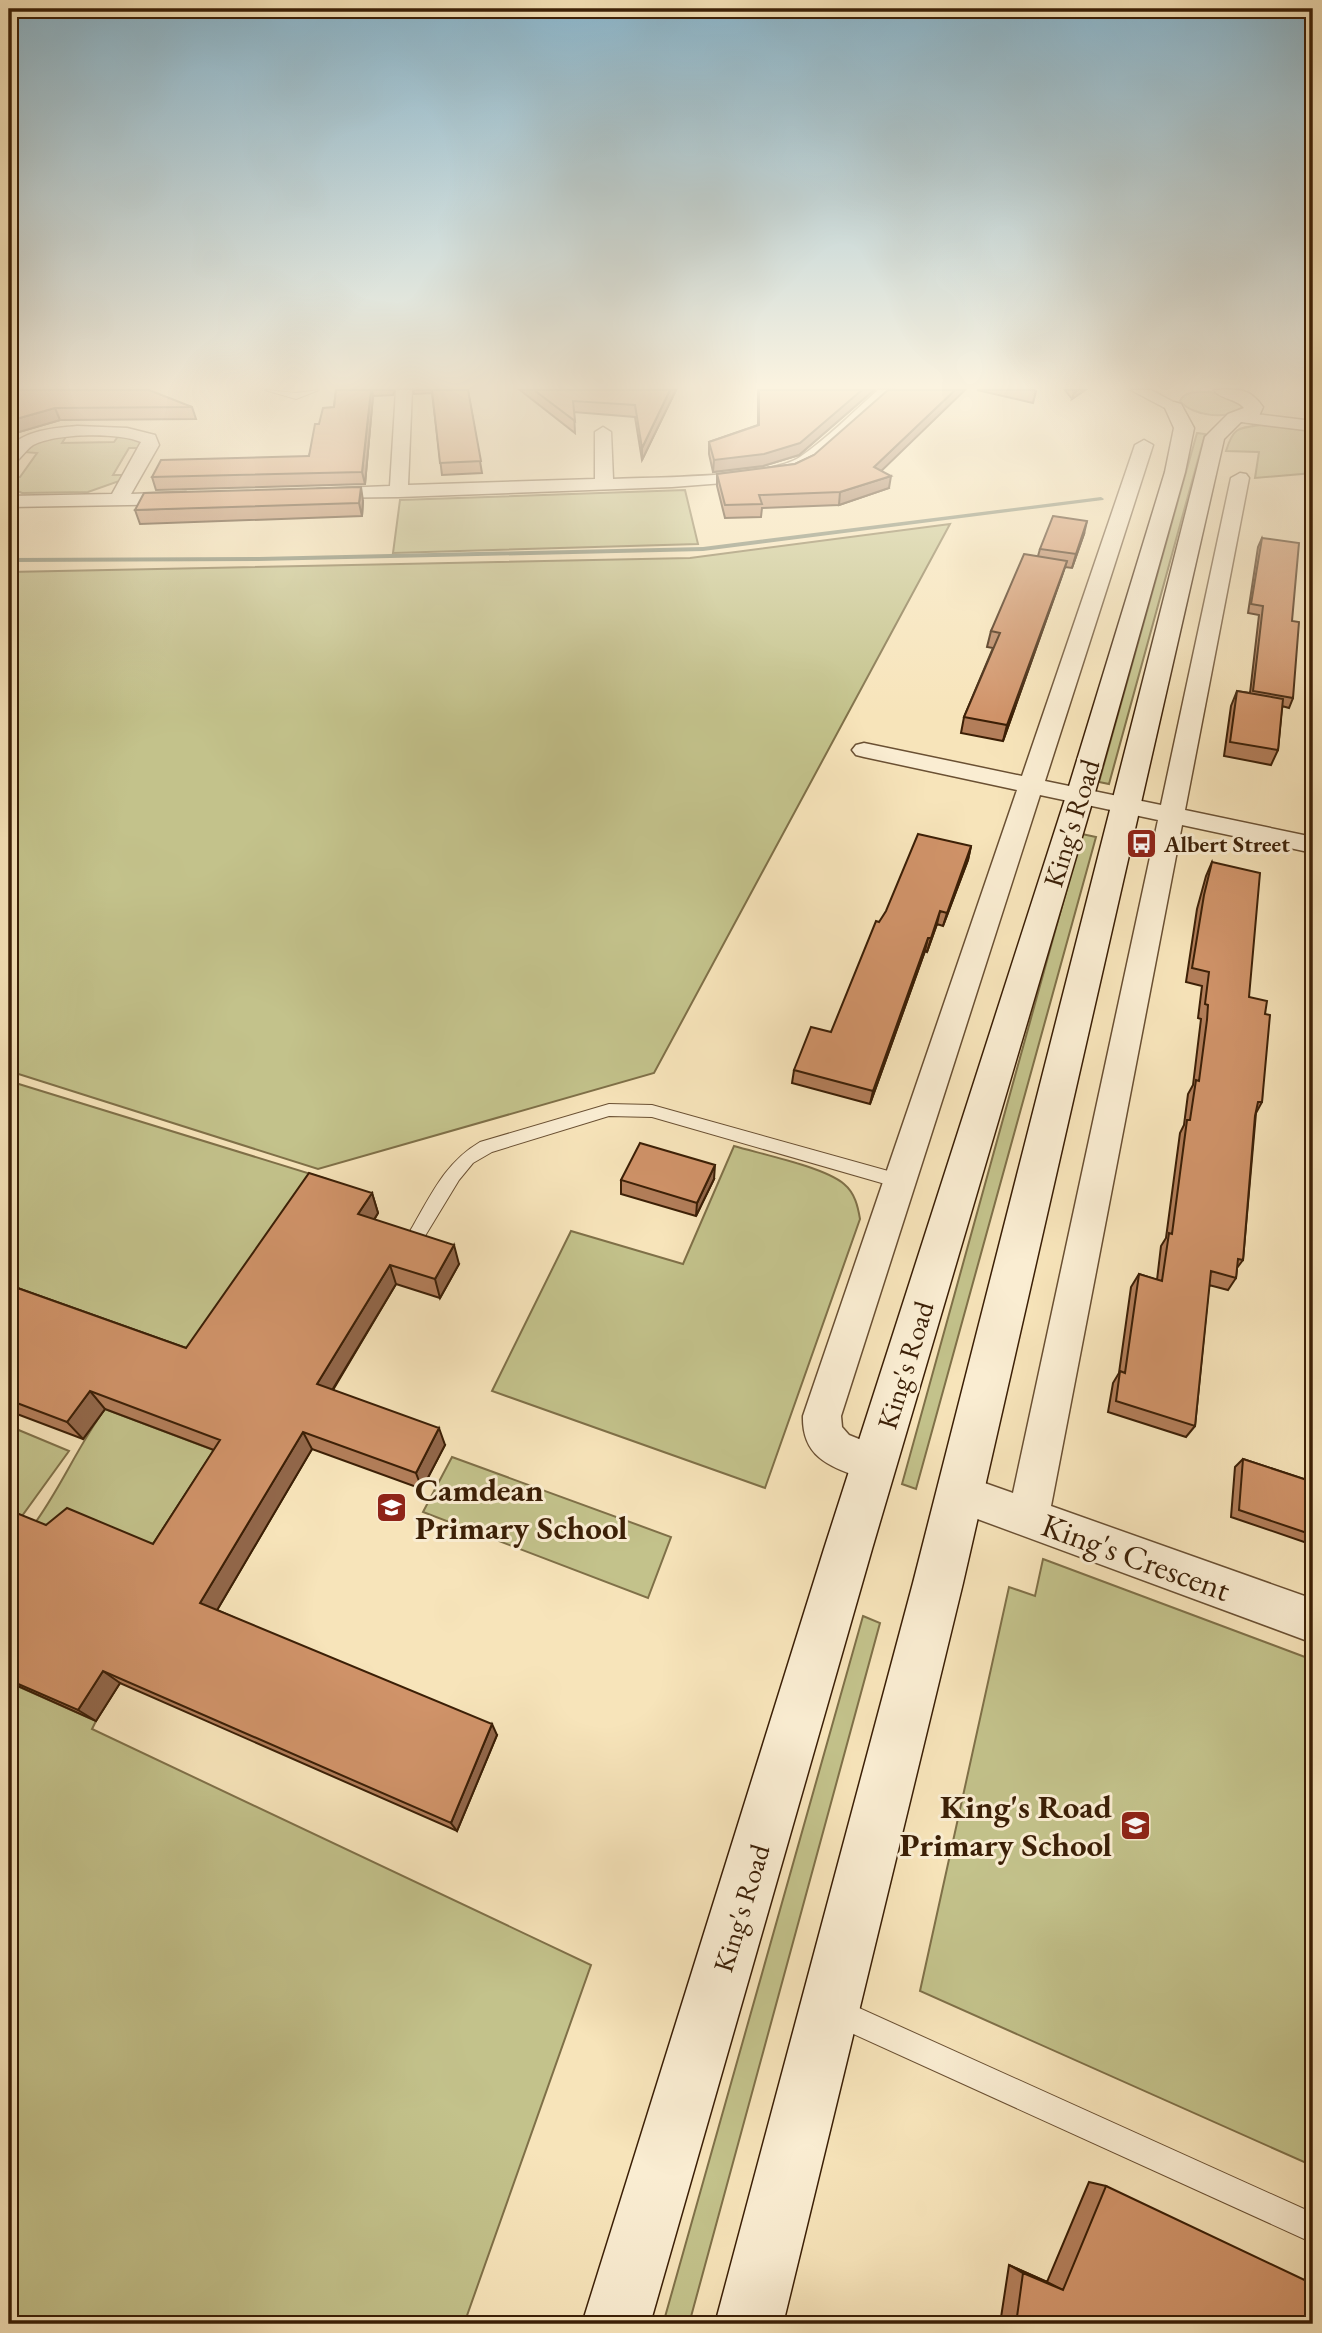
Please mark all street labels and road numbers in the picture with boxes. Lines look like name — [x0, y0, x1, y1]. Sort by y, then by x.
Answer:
street label: King's Road — [1035, 754, 1108, 891]
street label: King's Road — [869, 1296, 942, 1433]
street label: King's Crescent — [1036, 1503, 1237, 1611]
street label: King's Road — [705, 1839, 778, 1976]

